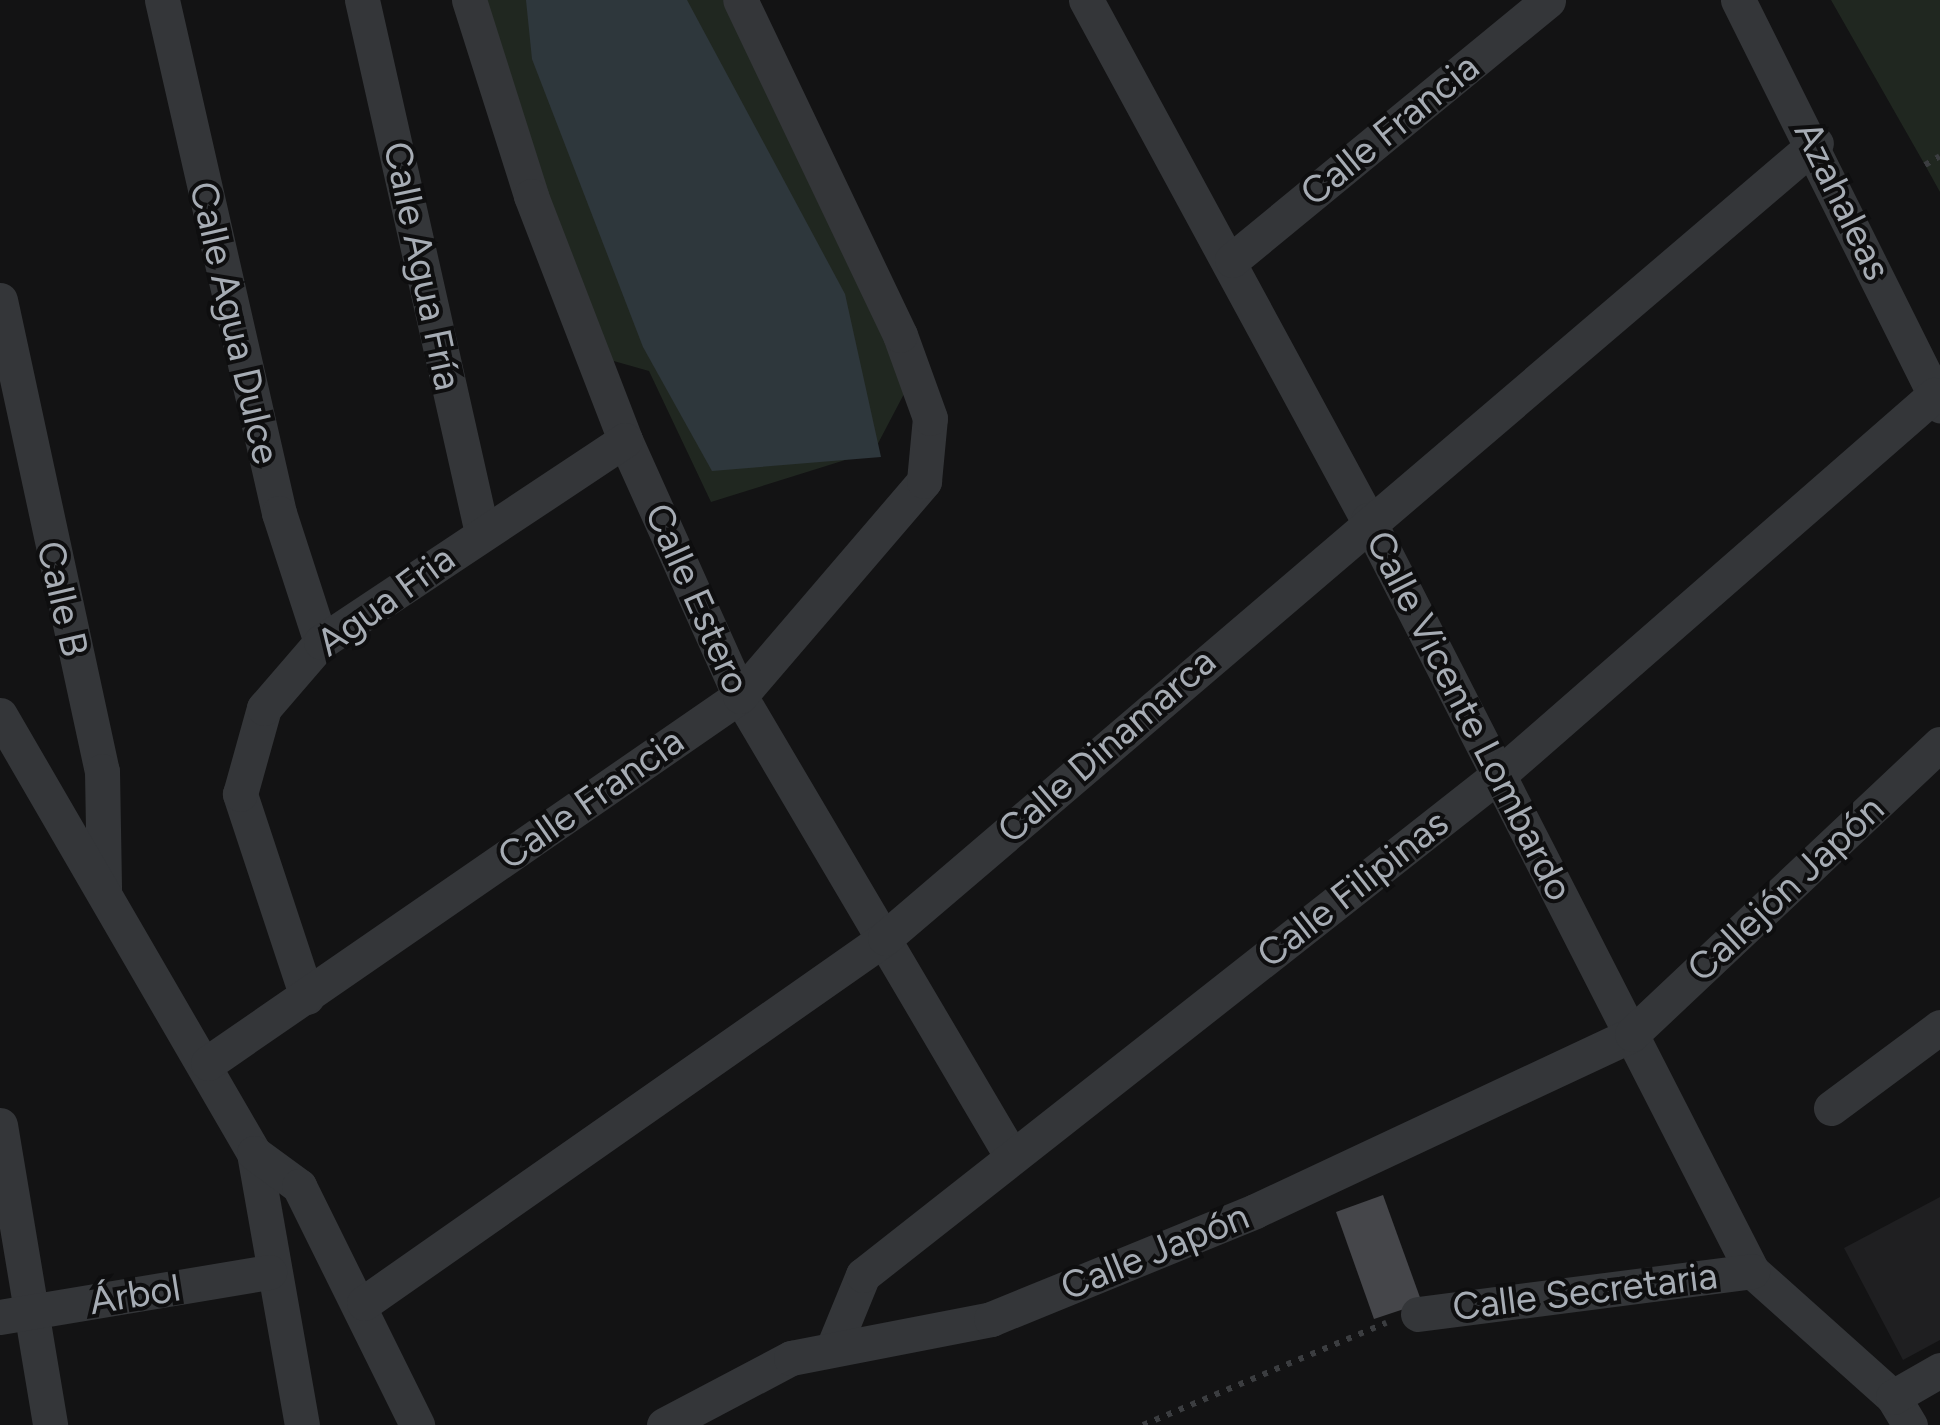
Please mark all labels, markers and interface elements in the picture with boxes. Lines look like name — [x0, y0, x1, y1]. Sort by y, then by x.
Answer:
street label: Calle Francia — [1292, 44, 1488, 216]
street label: Azahaleas — [1784, 114, 1900, 288]
street label: Calle Agua Fría — [373, 138, 471, 394]
street label: Calle Agua Dulce — [179, 177, 289, 469]
street label: Calle Estero — [635, 497, 759, 701]
street label: Calle Vicente Lombardo — [1356, 524, 1582, 908]
street label: Agua Fria — [308, 536, 464, 666]
street label: Calle B — [27, 537, 97, 661]
street label: Calle Dinamarca — [989, 639, 1225, 853]
street label: Calle Francia — [489, 718, 693, 880]
street label: Callejón Japón — [1678, 786, 1894, 992]
street label: Calle Filipinas — [1248, 800, 1458, 978]
street label: Calle Japón — [1055, 1194, 1255, 1310]
street label: Calle Secretaria — [1450, 1253, 1720, 1331]
street label: Árbol — [86, 1265, 184, 1325]

